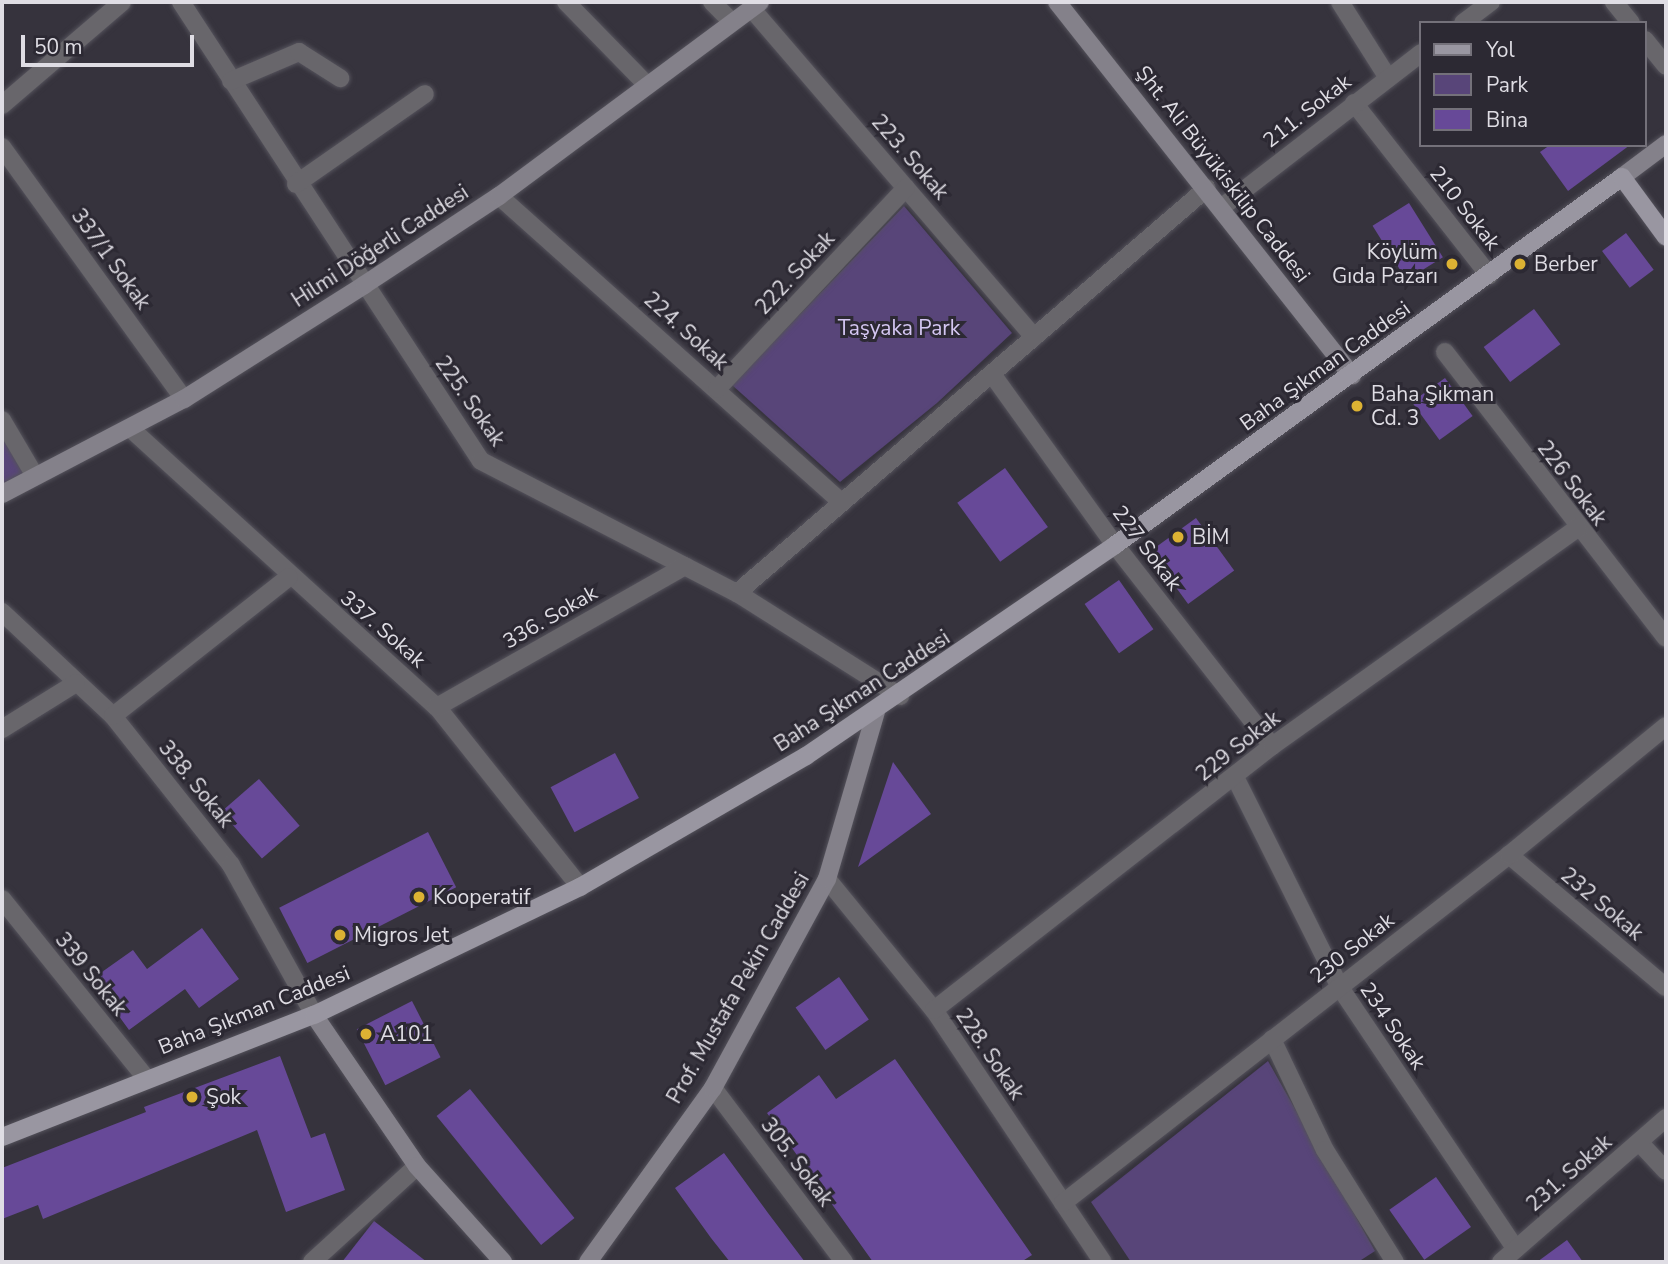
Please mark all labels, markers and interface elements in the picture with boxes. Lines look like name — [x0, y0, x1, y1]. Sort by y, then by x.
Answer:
scale bar — [24, 21, 198, 65]
legend — [1420, 21, 1647, 147]
text: 50 m — [34, 33, 83, 61]
text: Yol — [1486, 36, 1515, 64]
street label: Şht. Ali Büyükiskilip Caddesi — [1131, 61, 1315, 287]
street label: 211. Sokak — [1258, 69, 1356, 153]
text: Park — [1486, 71, 1528, 99]
text: Bina — [1486, 106, 1528, 134]
street label: 223. Sokak — [866, 109, 954, 205]
street label: 210 Sokak — [1424, 161, 1506, 255]
street label: Hilmi Döğerli Caddesi — [287, 179, 473, 313]
street label: 337/1 Sokak — [66, 204, 156, 314]
street label: 222. Sokak — [750, 226, 840, 320]
place label: Köylüm Gıda Pazarı — [1332, 239, 1438, 289]
place label: Berber — [1534, 251, 1598, 277]
marker: Köylüm Gıda Pazarı — [1444, 256, 1460, 272]
marker: Berber — [1512, 256, 1528, 272]
street label: 224. Sokak — [639, 287, 733, 375]
street label: Baha Şıkman Caddesi — [1235, 296, 1415, 436]
park label: Taşyaka Park — [838, 315, 960, 341]
street label: 225. Sokak — [430, 351, 510, 451]
place label: Baha Şıkman Cd. 3 — [1371, 381, 1494, 431]
marker: Baha Şıkman Cd. 3 — [1349, 398, 1365, 414]
street label: 226 Sokak — [1532, 436, 1612, 530]
street label: 227 Sokak — [1107, 501, 1187, 595]
place label: BİM — [1192, 524, 1230, 550]
marker: BİM — [1170, 529, 1186, 545]
street label: 336. Sokak — [498, 580, 602, 654]
street label: 337. Sokak — [335, 585, 431, 673]
street label: Baha Şıkman Caddesi — [770, 625, 954, 757]
street label: 229 Sokak — [1191, 705, 1285, 787]
street label: 338. Sokak — [153, 735, 239, 833]
street label: 232 Sokak — [1556, 862, 1648, 946]
street label: Prof. Mustafa Pekin Caddesi — [661, 868, 815, 1108]
place label: Kooperatif — [433, 884, 530, 910]
marker: Kooperatif — [411, 889, 427, 905]
street label: 230 Sokak — [1305, 907, 1399, 989]
place label: Migros Jet — [354, 922, 449, 948]
street label: 339 Sokak — [50, 927, 132, 1021]
marker: Migros Jet — [332, 927, 348, 943]
street label: Baha Şıkman Caddesi — [155, 960, 353, 1060]
street label: 234 Sokak — [1355, 978, 1431, 1074]
street label: 228. Sokak — [950, 1004, 1030, 1104]
place label: A101 — [380, 1021, 433, 1047]
marker: A101 — [358, 1026, 374, 1042]
place label: Şok — [206, 1084, 241, 1110]
marker: Şok — [184, 1089, 200, 1105]
street label: 305. Sokak — [755, 1113, 839, 1211]
street label: 231. Sokak — [1521, 1129, 1617, 1217]

